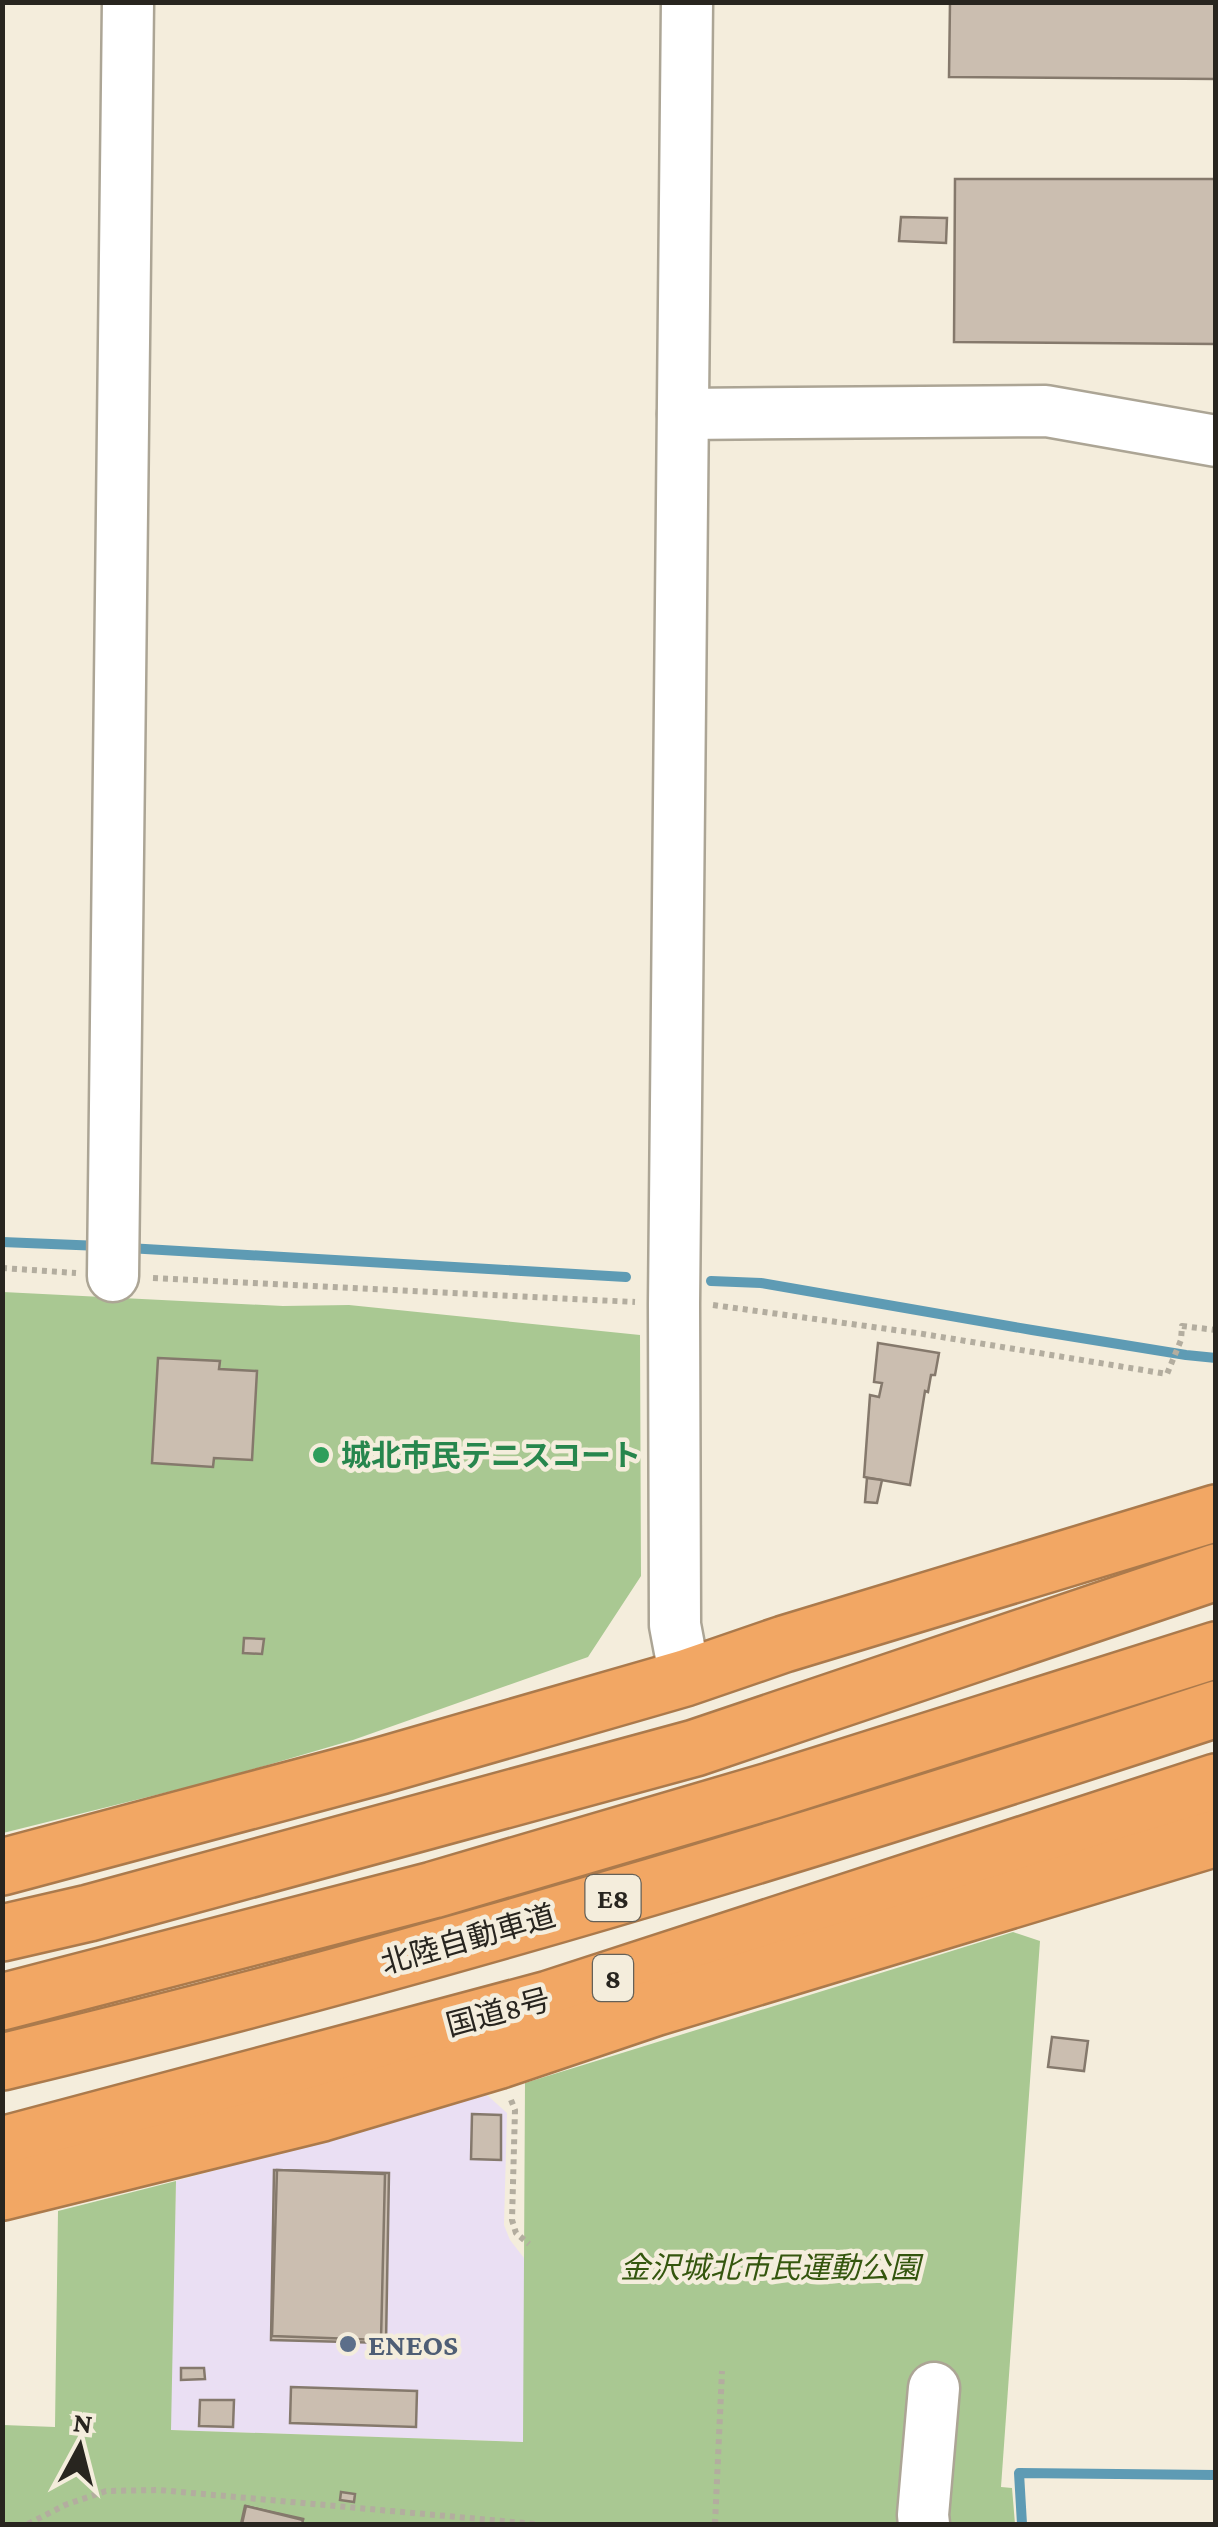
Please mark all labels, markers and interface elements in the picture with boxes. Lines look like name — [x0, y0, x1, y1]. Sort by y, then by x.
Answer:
place label: 城北市民テニスコート — [341, 1439, 641, 1472]
marker: 城北市民テニスコート — [310, 1444, 332, 1466]
road number: E8 — [586, 1875, 640, 1921]
street label: 北陸自動車道 — [377, 1898, 559, 1980]
road number: 8 — [593, 1955, 633, 2001]
street label: 国道8号 — [442, 1982, 554, 2042]
park label: 金沢城北市民運動公園 — [620, 2251, 924, 2284]
place label: ENEOS — [368, 2328, 458, 2361]
marker: ENEOS — [337, 2333, 359, 2355]
north arrow — [30, 2397, 130, 2497]
text: N — [72, 2406, 94, 2439]

